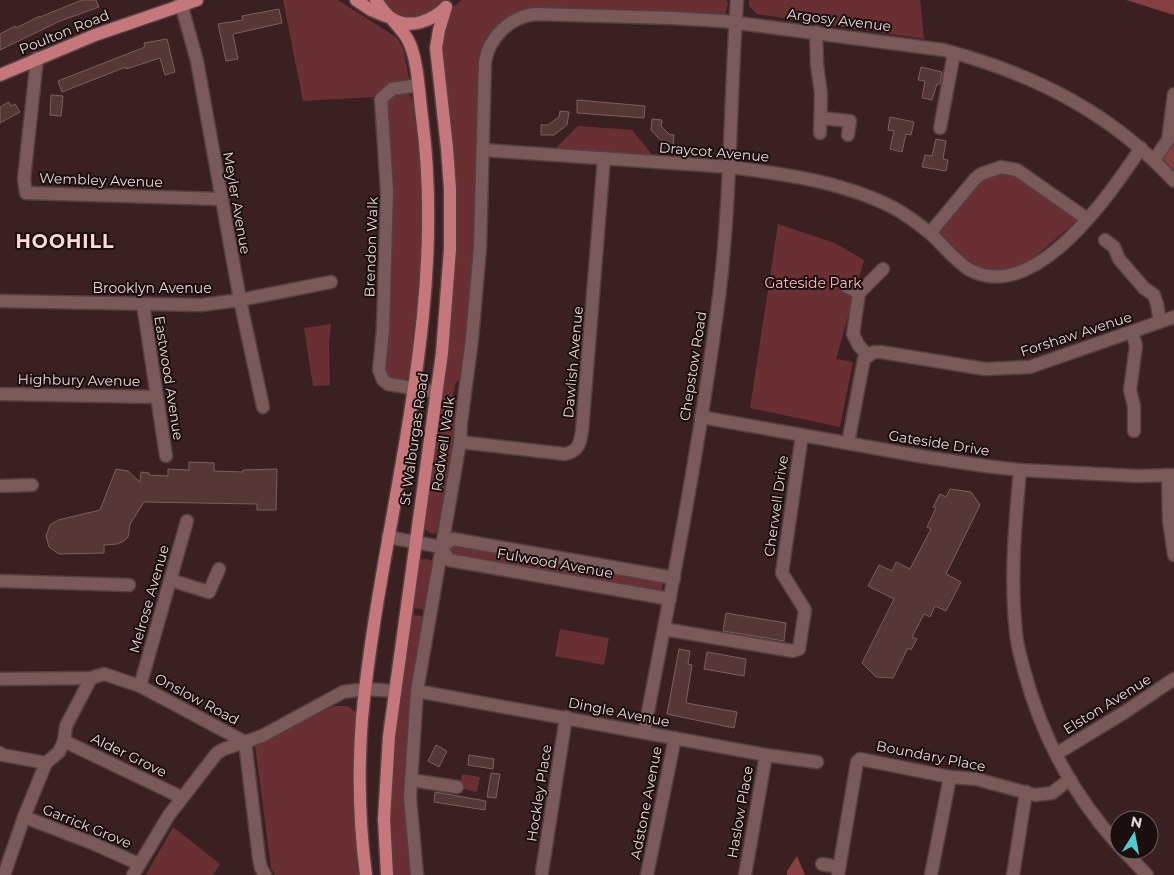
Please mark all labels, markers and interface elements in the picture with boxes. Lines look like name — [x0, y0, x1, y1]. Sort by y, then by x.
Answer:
street label: Argosy Avenue — [786, 5, 892, 35]
street label: Poulton Road — [16, 6, 112, 58]
street label: Draycot Avenue — [658, 138, 770, 166]
street label: Meyler Avenue — [219, 150, 255, 256]
street label: Wembley Avenue — [39, 169, 163, 191]
street label: Brendon Walk — [360, 196, 382, 298]
district label: HOOHILL — [16, 230, 114, 253]
park label: Gateside Park — [764, 274, 862, 292]
street label: Brooklyn Avenue — [92, 279, 212, 297]
street label: Dawlish Avenue — [559, 305, 587, 419]
street label: Forshaw Avenue — [1018, 307, 1134, 361]
street label: Chepstow Road — [675, 310, 711, 422]
street label: Eastwood Avenue — [150, 315, 188, 441]
street label: Highbury Avenue — [17, 370, 141, 390]
street label: St Walburgas Road — [396, 371, 432, 507]
street label: Rodwell Walk — [427, 395, 459, 492]
street label: Gateside Drive — [887, 426, 991, 460]
street label: Cherwell Drive — [760, 454, 792, 558]
street label: Melrose Avenue — [125, 543, 173, 655]
street label: Fulwood Avenue — [496, 544, 614, 582]
street label: Onslow Road — [152, 669, 242, 729]
street label: Elston Avenue — [1060, 670, 1154, 738]
street label: Dingle Avenue — [567, 693, 671, 731]
street label: Alder Grove — [88, 729, 170, 781]
street label: Boundary Place — [875, 737, 987, 775]
street label: Hockley Place — [522, 743, 556, 843]
street label: Adstone Avenue — [626, 745, 666, 861]
street label: Haslow Place — [723, 765, 757, 859]
street label: Garrick Grove — [40, 800, 134, 852]
north arrow — [1109, 810, 1159, 860]
text: N — [1129, 812, 1144, 832]

